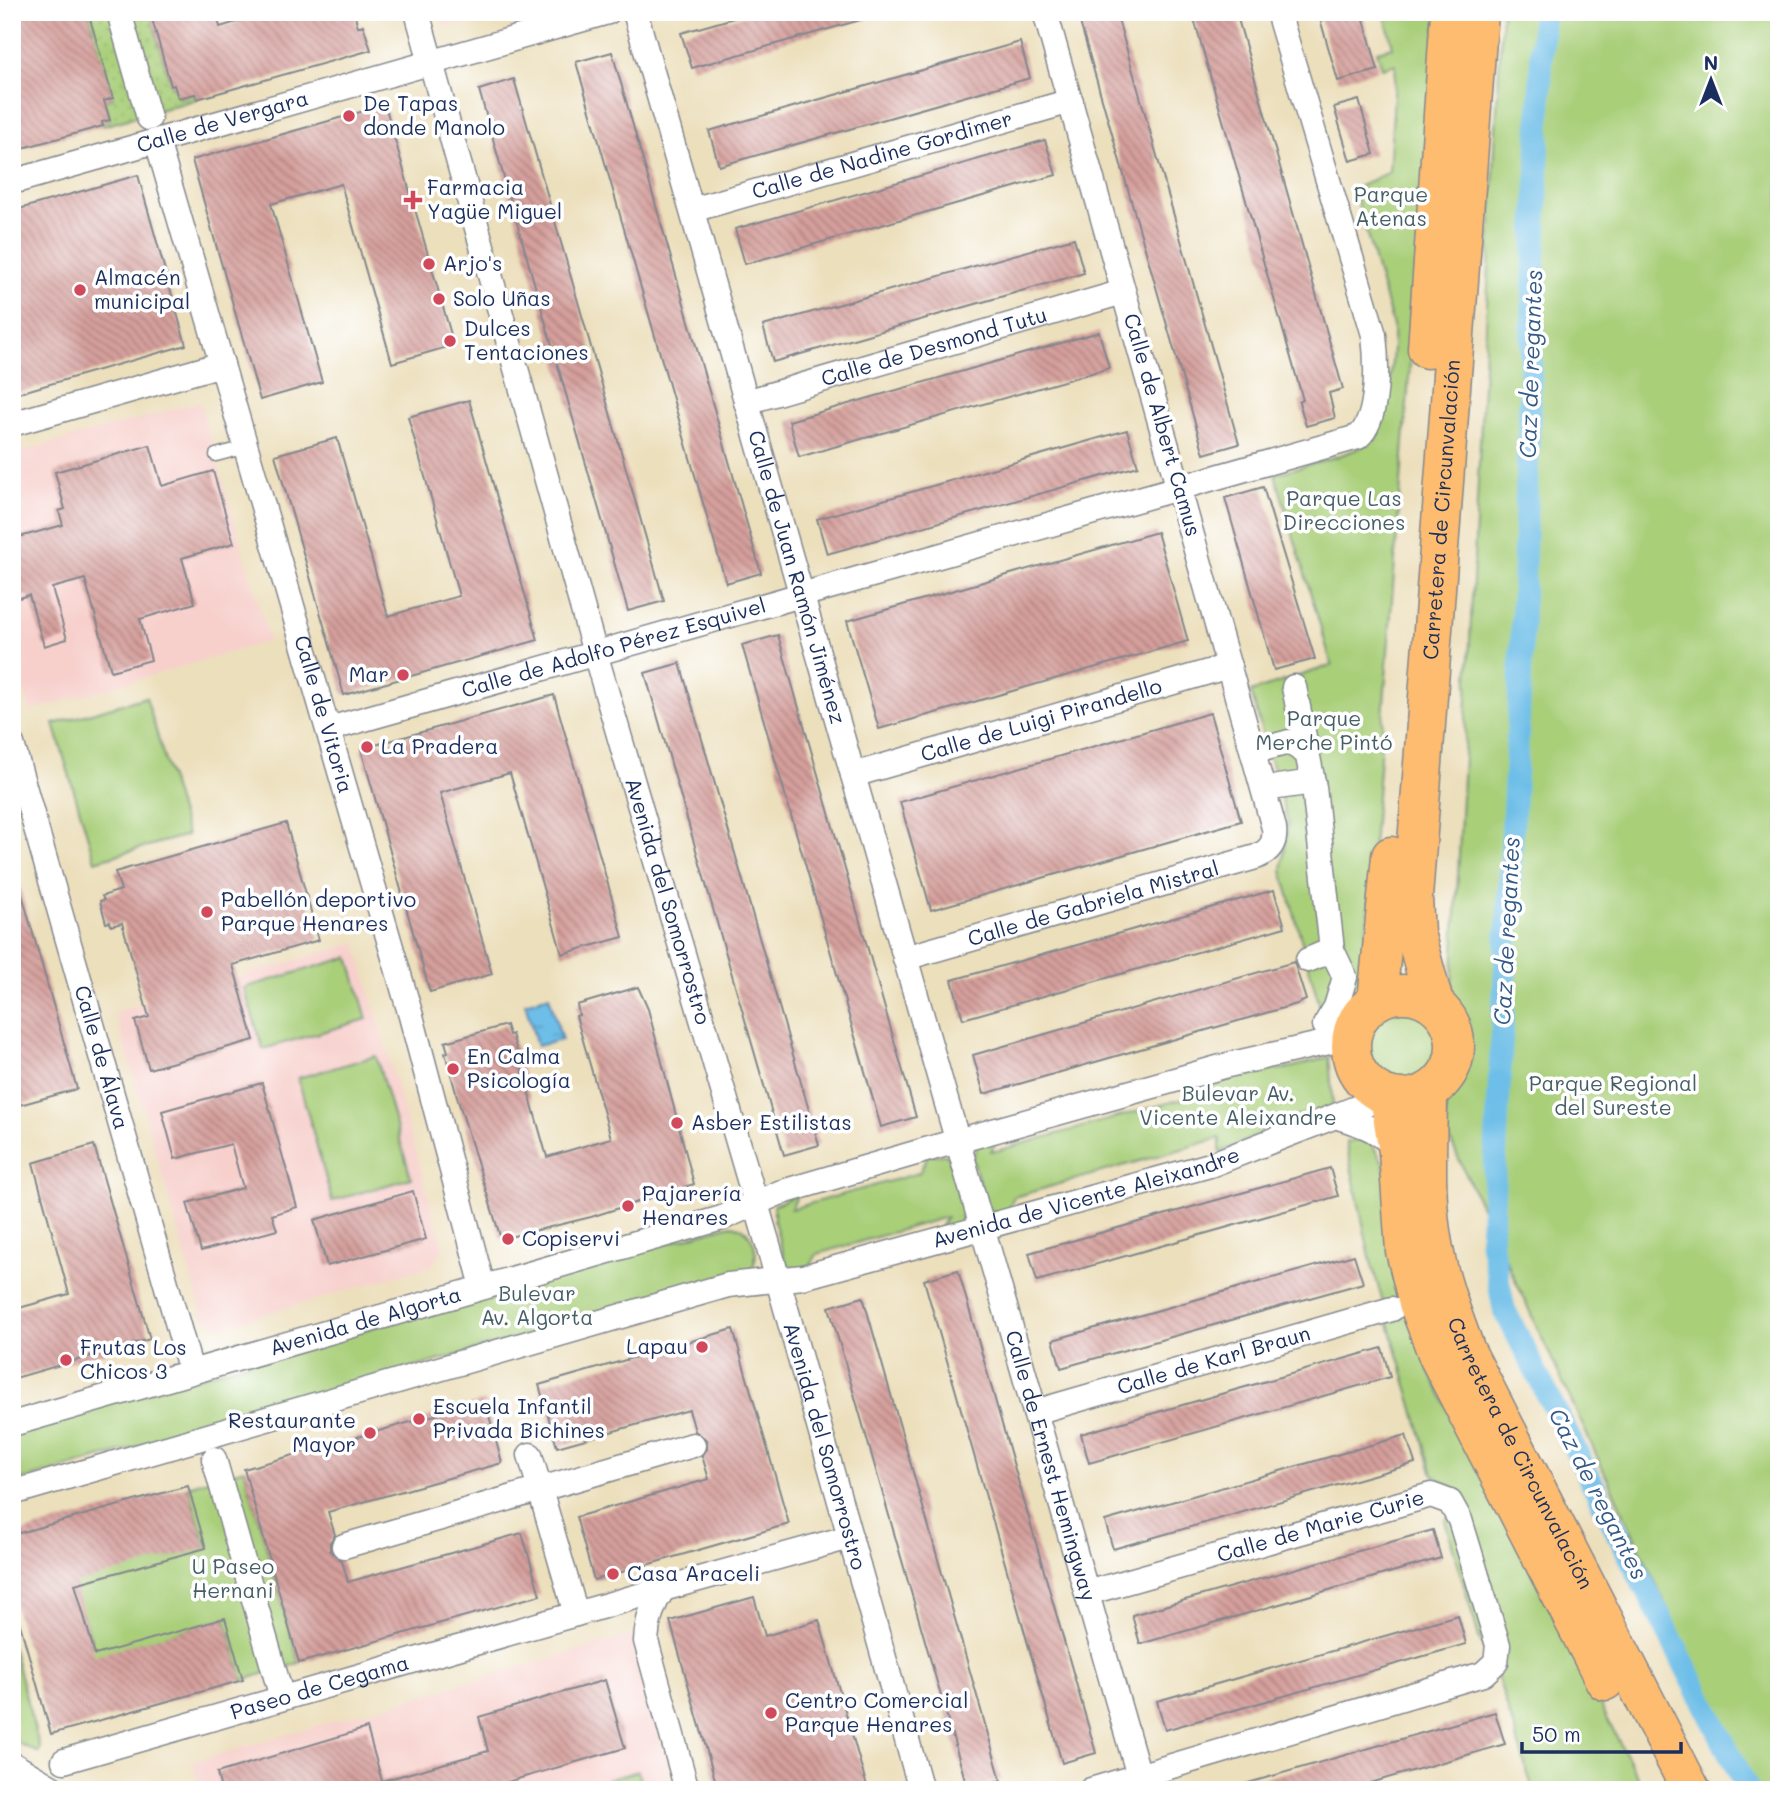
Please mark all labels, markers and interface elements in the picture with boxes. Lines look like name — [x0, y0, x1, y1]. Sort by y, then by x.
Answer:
north arrow — [1676, 46, 1746, 116]
text: N — [1704, 50, 1718, 75]
street label: Calle de Vergara — [133, 83, 311, 158]
place label: De Tapas donde Manolo — [363, 89, 505, 140]
street label: Calle de Nadine Gordimer — [748, 104, 1015, 204]
marker: De Tapas donde Manolo — [341, 108, 357, 124]
place label: Farmacia Yagüe Miguel — [427, 173, 562, 224]
park label: Parque Atenas — [1354, 180, 1428, 231]
marker: Farmacia Yagüe Miguel — [405, 192, 421, 208]
place label: Arjo's — [443, 249, 502, 276]
marker: Arjo's — [421, 256, 437, 272]
place label: Almacén municipal — [94, 263, 190, 314]
water label: Caz de regantes — [1512, 269, 1548, 459]
marker: Almacén municipal — [72, 282, 88, 298]
place label: Solo Uñas — [453, 284, 551, 311]
marker: Solo Uñas — [431, 291, 447, 307]
street label: Calle de Desmond Tutu — [818, 300, 1050, 391]
street label: Calle de Albert Camus — [1119, 310, 1208, 539]
place label: Dulces Tentaciones — [464, 314, 589, 365]
marker: Dulces Tentaciones — [442, 333, 458, 349]
street label: Carretera de Circunvalación — [1416, 359, 1465, 661]
street label: Calle de Juan Ramón Jiménez — [743, 427, 853, 727]
park label: Parque Las Direcciones — [1283, 484, 1405, 535]
street label: Calle de Adolfo Pérez Esquivel — [458, 591, 769, 703]
street label: Calle de Vitoria — [289, 632, 361, 796]
place label: Mar — [349, 660, 389, 687]
marker: Mar — [395, 667, 411, 683]
street label: Calle de Luigi Pirandello — [917, 671, 1165, 767]
park label: Parque Merche Pintó — [1256, 704, 1392, 755]
place label: La Pradera — [381, 732, 498, 759]
marker: La Pradera — [359, 739, 375, 755]
street label: Avenida del Somorrostro — [620, 774, 718, 1027]
water label: Caz de regantes — [1486, 836, 1526, 1026]
street label: Calle de Gabriela Mistral — [964, 853, 1222, 951]
place label: Pabellón deportivo Parque Henares — [221, 885, 416, 936]
marker: Pabellón deportivo Parque Henares — [199, 904, 215, 920]
street label: Calle de Álava — [70, 982, 136, 1132]
place label: En Calma Psicología — [467, 1042, 571, 1093]
marker: En Calma Psicología — [445, 1061, 461, 1077]
park label: Parque Regional del Sureste — [1529, 1069, 1697, 1120]
park label: Bulevar Av. Vicente Aleixandre — [1139, 1079, 1337, 1130]
place label: Asber Estilistas — [691, 1108, 852, 1135]
marker: Asber Estilistas — [669, 1115, 685, 1131]
street label: Avenida de Vicente Aleixandre — [929, 1140, 1243, 1253]
place label: Pajarería Henares — [642, 1179, 742, 1230]
marker: Pajarería Henares — [620, 1198, 636, 1214]
place label: Copiservi — [522, 1224, 620, 1251]
marker: Copiservi — [500, 1231, 516, 1247]
street label: Avenida de Algorta — [266, 1279, 464, 1361]
park label: Bulevar Av. Algorta — [481, 1279, 593, 1330]
street label: Carretera de Circunvalación — [1443, 1313, 1601, 1593]
street label: Calle de Karl Braun — [1114, 1318, 1313, 1400]
street label: Avenida del Somorrostro — [779, 1319, 874, 1572]
street label: Calle de Ernest Hemingway — [1000, 1327, 1103, 1604]
place label: Lapau — [626, 1332, 688, 1359]
place label: Frutas Los Chicos 3 — [80, 1333, 187, 1384]
marker: Lapau — [694, 1339, 710, 1355]
marker: Frutas Los Chicos 3 — [58, 1352, 74, 1368]
place label: Escuela Infantil Privada Bichines — [433, 1392, 605, 1443]
water label: Caz de regantes — [1543, 1403, 1655, 1584]
place label: Restaurante Mayor — [228, 1406, 356, 1457]
marker: Escuela Infantil Privada Bichines — [411, 1411, 427, 1427]
marker: Restaurante Mayor — [362, 1425, 378, 1441]
street label: Calle de Marie Curie — [1213, 1483, 1427, 1567]
park label: U Paseo Hernani — [192, 1552, 274, 1603]
place label: Casa Araceli — [627, 1559, 760, 1586]
marker: Casa Araceli — [605, 1566, 621, 1582]
street label: Paseo de Cegama — [227, 1648, 412, 1725]
place label: Centro Comercial Parque Henares — [785, 1686, 968, 1737]
marker: Centro Comercial Parque Henares — [763, 1705, 779, 1721]
scale bar — [1522, 1711, 1681, 1755]
text: 50 m — [1532, 1720, 1581, 1747]

